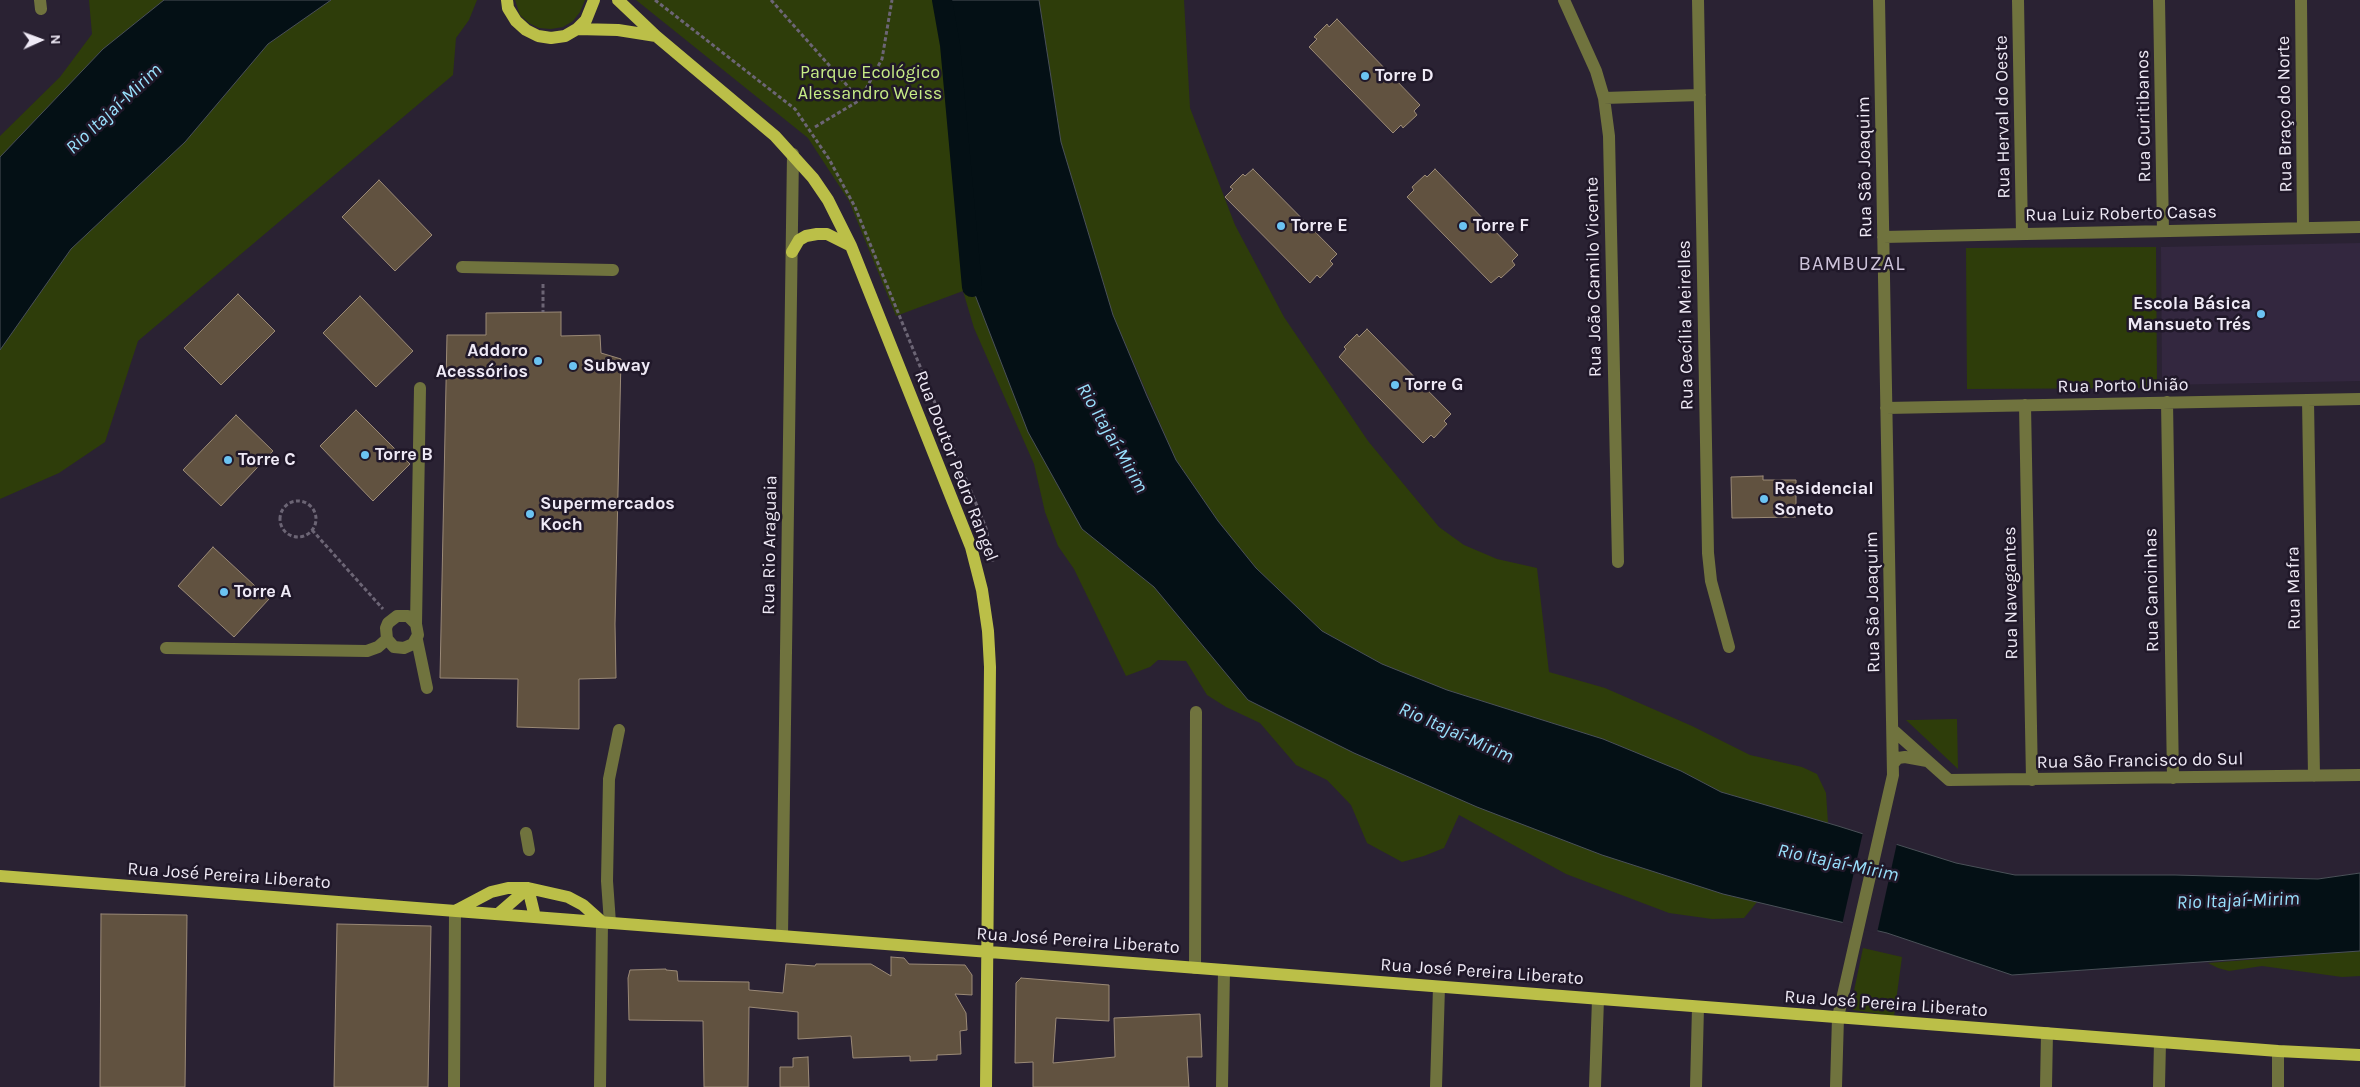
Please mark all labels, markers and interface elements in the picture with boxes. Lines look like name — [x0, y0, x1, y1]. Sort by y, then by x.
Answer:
north arrow — [15, 15, 65, 65]
text: N — [47, 34, 64, 45]
street label: Rua Herval do Oeste — [1991, 35, 2015, 199]
street label: Rua Braço do Norte — [2273, 36, 2297, 192]
street label: Rua Curitibanos — [2132, 49, 2156, 183]
water label: Rio Itajaí-Mirim — [61, 59, 167, 159]
park label: Parque Ecológico Alessandro Weiss — [798, 62, 942, 104]
place label: Torre D — [1375, 65, 1434, 87]
marker: Torre D — [1359, 70, 1371, 82]
street label: Rua São Joaquim — [1853, 96, 1877, 238]
street label: Rua João Camilo Vicente — [1581, 177, 1607, 377]
street label: Rua Luiz Roberto Casas — [2025, 202, 2217, 226]
place label: Torre E — [1291, 215, 1348, 237]
place label: Torre F — [1473, 215, 1529, 237]
marker: Torre E — [1275, 220, 1287, 232]
marker: Torre F — [1457, 220, 1469, 232]
street label: Rua Cecília Meirelles — [1674, 240, 1698, 410]
district label: BAMBUZAL — [1797, 252, 1907, 276]
place label: Escola Básica Mansueto Trés — [2127, 293, 2251, 336]
marker: Escola Básica Mansueto Trés — [2255, 308, 2267, 320]
place label: Addoro Acessórios — [436, 340, 528, 382]
marker: Addoro Acessórios — [532, 355, 544, 367]
place label: Subway — [583, 355, 650, 377]
marker: Subway — [567, 360, 579, 372]
street label: Rua Doutor Pedro Rangel — [910, 367, 1002, 565]
place label: Torre G — [1405, 374, 1464, 396]
street label: Rua Porto União — [2057, 374, 2189, 398]
water label: Rio Itajaí-Mirim — [1071, 379, 1153, 497]
marker: Torre G — [1389, 379, 1401, 391]
place label: Torre B — [375, 444, 433, 466]
place label: Torre C — [238, 449, 296, 471]
marker: Torre B — [359, 449, 371, 461]
marker: Torre C — [222, 454, 234, 466]
street label: Rua Rio Araguaia — [758, 475, 782, 615]
place label: Residencial Soneto — [1774, 478, 1874, 520]
place label: Supermercados Koch — [540, 493, 675, 536]
marker: Residencial Soneto — [1758, 493, 1770, 505]
marker: Supermercados Koch — [524, 508, 536, 520]
street label: Rua Navegantes — [1999, 526, 2023, 660]
street label: Rua Canoinhas — [2140, 528, 2164, 652]
street label: Rua São Joaquim — [1861, 531, 1885, 673]
street label: Rua Mafra — [2282, 546, 2306, 630]
place label: Torre A — [234, 581, 292, 603]
marker: Torre A — [218, 586, 230, 598]
water label: Rio Itajaí-Mirim — [1395, 698, 1517, 768]
street label: Rua São Francisco do Sul — [2036, 748, 2244, 774]
water label: Rio Itajaí-Mirim — [1775, 839, 1901, 887]
street label: Rua José Pereira Liberato — [127, 858, 331, 894]
water label: Rio Itajaí-Mirim — [2176, 887, 2300, 915]
street label: Rua José Pereira Liberato — [976, 923, 1180, 959]
street label: Rua José Pereira Liberato — [1380, 954, 1584, 990]
street label: Rua José Pereira Liberato — [1784, 986, 1988, 1022]

